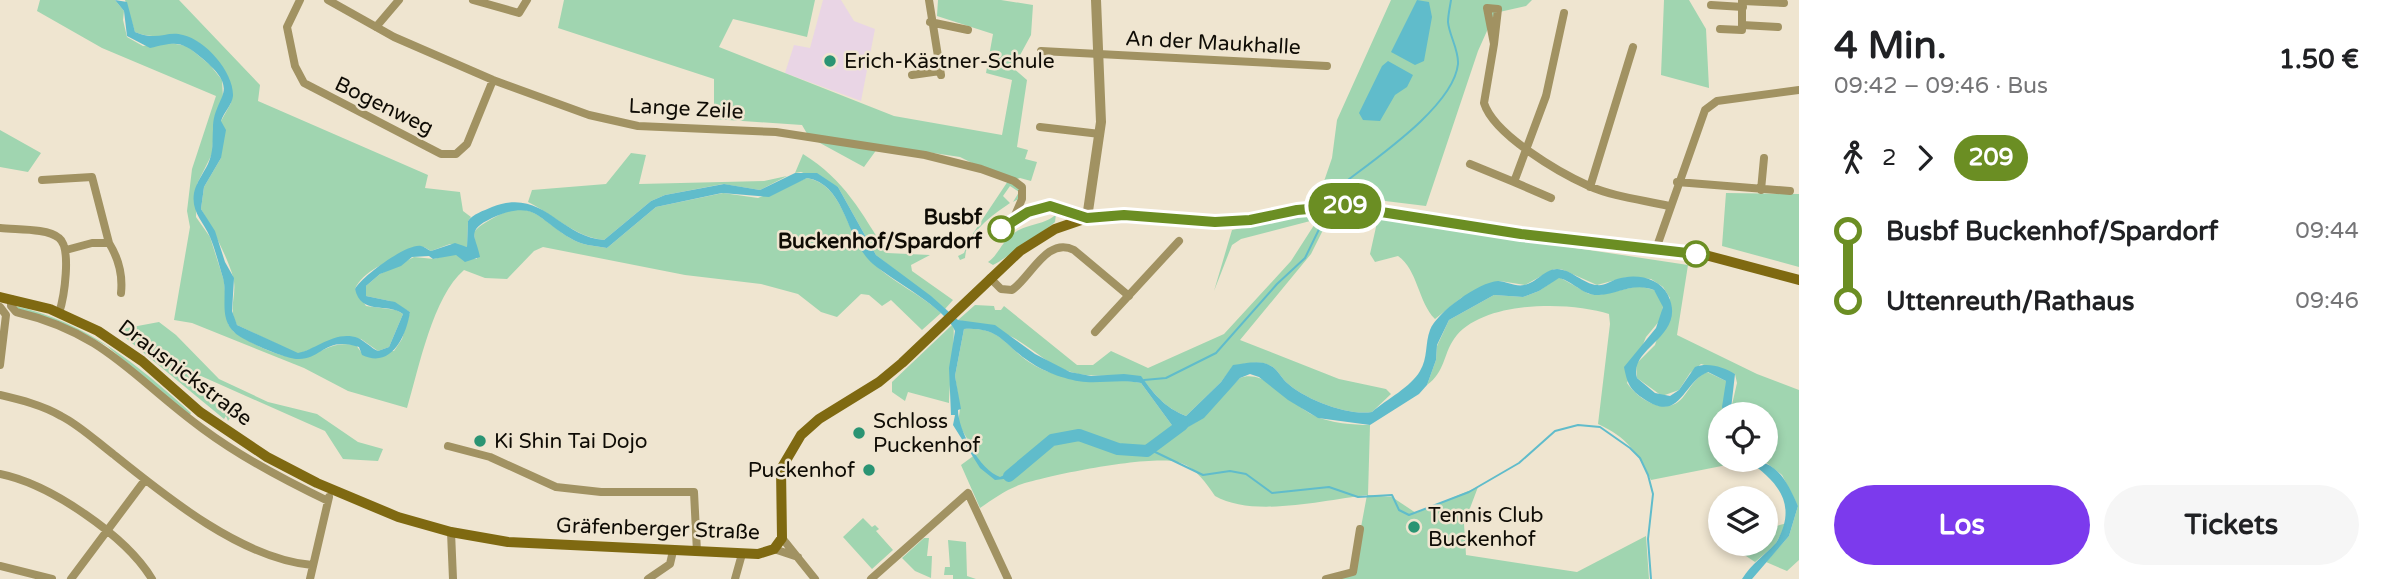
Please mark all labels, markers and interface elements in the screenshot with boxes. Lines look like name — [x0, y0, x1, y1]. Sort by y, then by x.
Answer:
text: 4 Min. — [1834, 23, 1947, 69]
street label: An der Maukhalle — [1125, 26, 1301, 60]
text: 1.50 € — [2279, 44, 2359, 75]
place label: Erich-Kästner-Schule — [844, 49, 1055, 74]
marker: Erich-Kästner-Schule — [822, 53, 838, 69]
street label: Bogenweg — [331, 71, 437, 141]
text: 09:42 – 09:46 · Bus — [1834, 72, 2048, 100]
street label: Lange Zeile — [628, 94, 744, 124]
icon: walk — [1834, 139, 1872, 177]
icon: forward — [1906, 139, 1944, 177]
text: 209 — [1968, 143, 2014, 172]
text: 2 — [1882, 144, 1896, 172]
line badge: 209 — [1305, 183, 1385, 229]
text: 209 — [1322, 191, 1368, 220]
place label: Busbf Buckenhof/Spardorf — [778, 205, 983, 254]
marker: Busbf Buckenhof/Spardorf — [988, 216, 1014, 242]
text: Busbf Buckenhof/Spardorf — [1886, 216, 2218, 247]
text: 09:44 — [2295, 217, 2359, 245]
unlabelled marker — [1683, 241, 1709, 267]
text: Uttenreuth/Rathaus — [1886, 286, 2134, 317]
text: 09:46 — [2295, 287, 2359, 315]
street label: Drausnickstraße — [113, 314, 257, 432]
map controls — [1708, 402, 1778, 556]
button: locate — [1708, 402, 1778, 472]
place label: Schloss Puckenhof — [873, 409, 980, 458]
marker: Schloss Puckenhof — [851, 425, 867, 441]
place label: Ki Shin Tai Dojo — [494, 429, 648, 454]
marker: Ki Shin Tai Dojo — [472, 433, 488, 449]
place label: Puckenhof — [748, 458, 855, 483]
marker: Puckenhof — [861, 462, 877, 478]
button: Los — [1834, 485, 2090, 565]
button: Tickets — [2104, 485, 2359, 565]
button: layers — [1708, 486, 1778, 556]
place label: Tennis Club Buckenhof — [1428, 503, 1544, 552]
street label: Gräfenberger Straße — [556, 513, 761, 545]
marker: Tennis Club Buckenhof — [1406, 519, 1422, 535]

